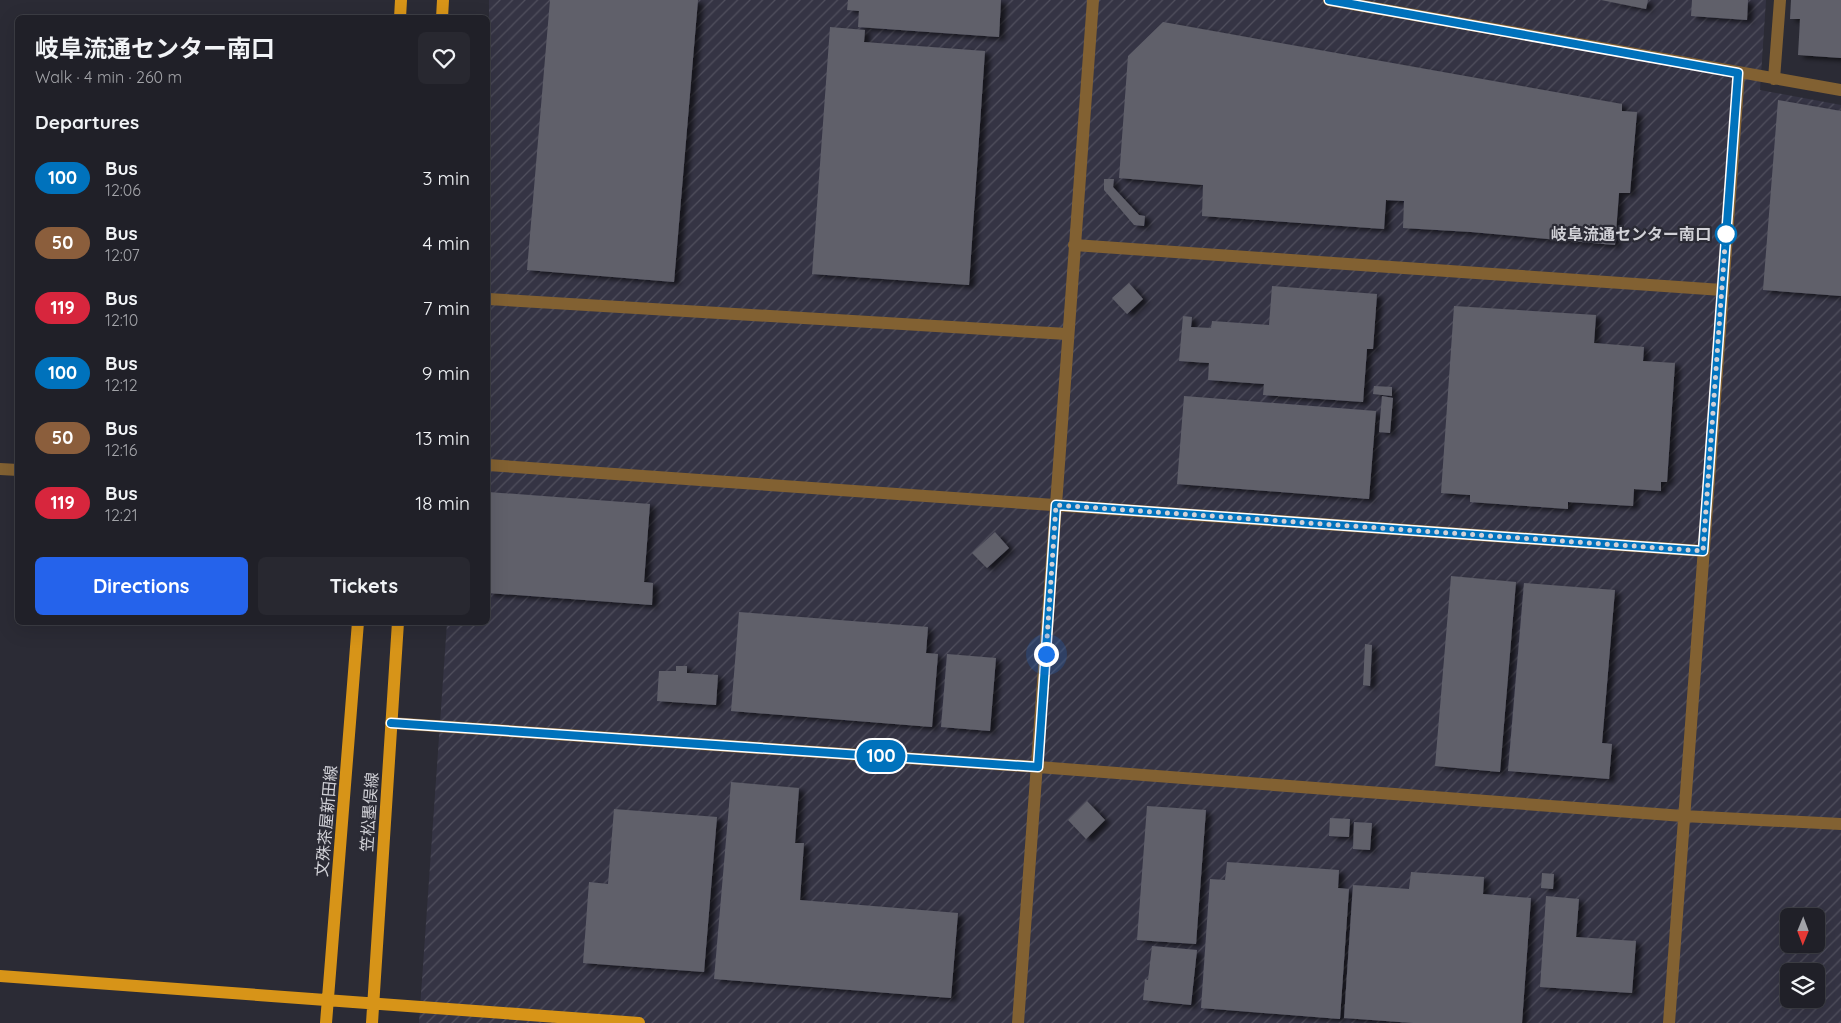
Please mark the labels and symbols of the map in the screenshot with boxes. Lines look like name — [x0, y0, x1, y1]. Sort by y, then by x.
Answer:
marker: 岐阜流通センター南口 — [1715, 223, 1737, 245]
place label: 岐阜流通センター南口 — [1551, 224, 1711, 244]
your location — [1034, 642, 1059, 667]
line badge: 100 — [852, 740, 910, 772]
street label: 文殊茶屋新田線 — [311, 764, 341, 878]
street label: 笠松墨俣線 — [356, 771, 382, 853]
north arrow — [1780, 908, 1825, 952]

